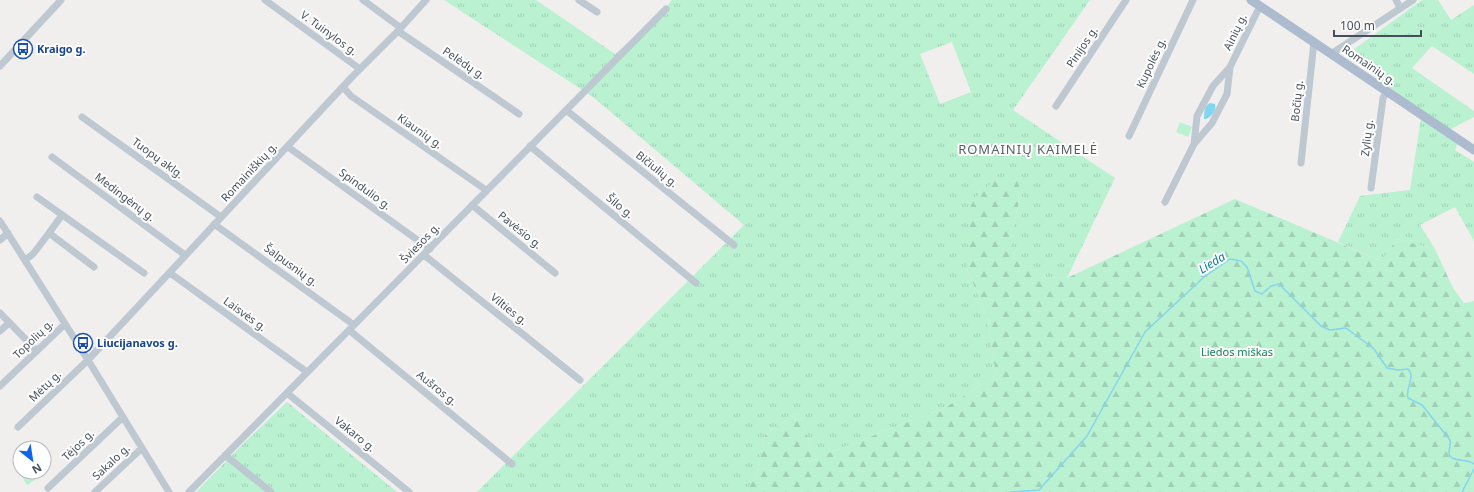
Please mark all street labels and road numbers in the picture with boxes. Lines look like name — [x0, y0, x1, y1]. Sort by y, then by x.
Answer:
street label: V. Tuinylos g. — [298, 7, 361, 58]
street label: Ainių g. — [1219, 11, 1250, 53]
street label: Pinijos g. — [1062, 23, 1101, 70]
street label: Kupolės g. — [1132, 35, 1169, 90]
street label: Romainių g. — [1339, 41, 1399, 88]
street label: Pelėdų g. — [440, 43, 488, 82]
street label: Bočių g. — [1287, 80, 1306, 122]
street label: Kiaunių g. — [395, 110, 446, 152]
street label: Zylių g. — [1357, 119, 1376, 157]
street label: Tuopų aklg. — [130, 134, 187, 181]
street label: Romainiškių g. — [217, 139, 280, 204]
street label: Bičiulių g. — [633, 147, 681, 190]
street label: Spindulio g. — [336, 165, 394, 213]
street label: Medingėnų g. — [92, 169, 158, 224]
street label: Šilo g. — [604, 190, 637, 221]
street label: Pavėsio g. — [495, 207, 545, 252]
street label: Šviesos g. — [397, 219, 443, 266]
street label: Šalpusnių g. — [261, 240, 321, 289]
street label: Vilties g. — [488, 289, 531, 328]
street label: Laisvės g. — [221, 293, 270, 334]
street label: Topolių g. — [9, 316, 56, 362]
street label: Mėtų g. — [25, 366, 64, 405]
street label: Aušros g. — [414, 367, 461, 409]
street label: Vakaro g. — [332, 413, 379, 455]
street label: Tėjos g. — [58, 426, 97, 464]
street label: Sakalo g. — [89, 440, 133, 483]

